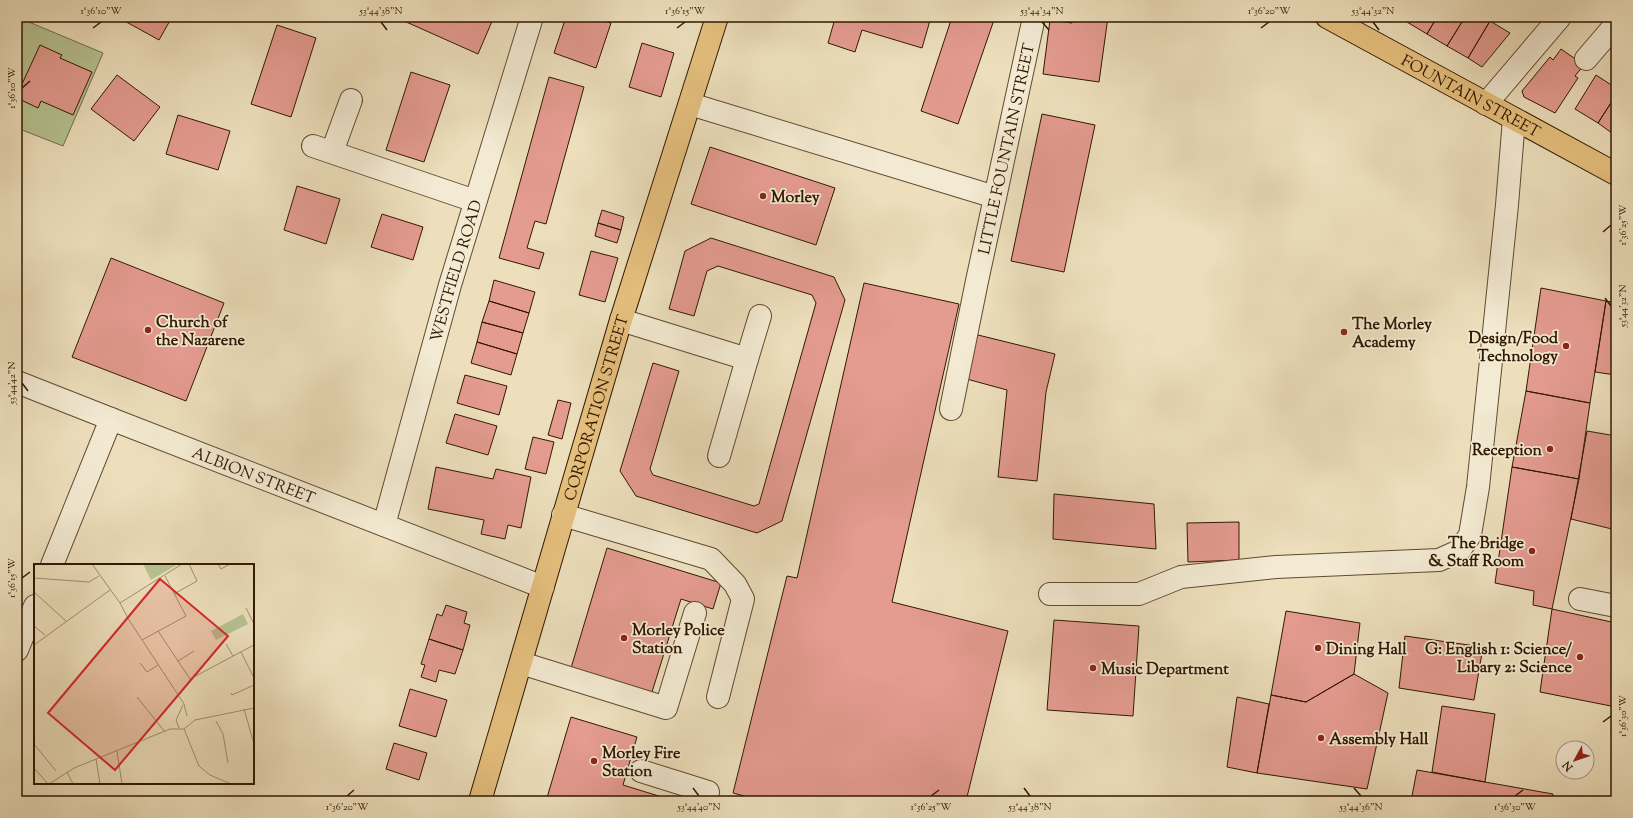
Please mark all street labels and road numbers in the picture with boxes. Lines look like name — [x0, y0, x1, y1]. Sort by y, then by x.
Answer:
street label: LITTLE FOUNTAIN STREET — [974, 41, 1042, 257]
street label: FOUNTAIN STREET — [1396, 50, 1544, 145]
street label: WESTFIELD ROAD — [426, 197, 489, 345]
street label: CORPORATION STREET — [560, 312, 636, 504]
street label: ALBION STREET — [188, 443, 318, 511]

